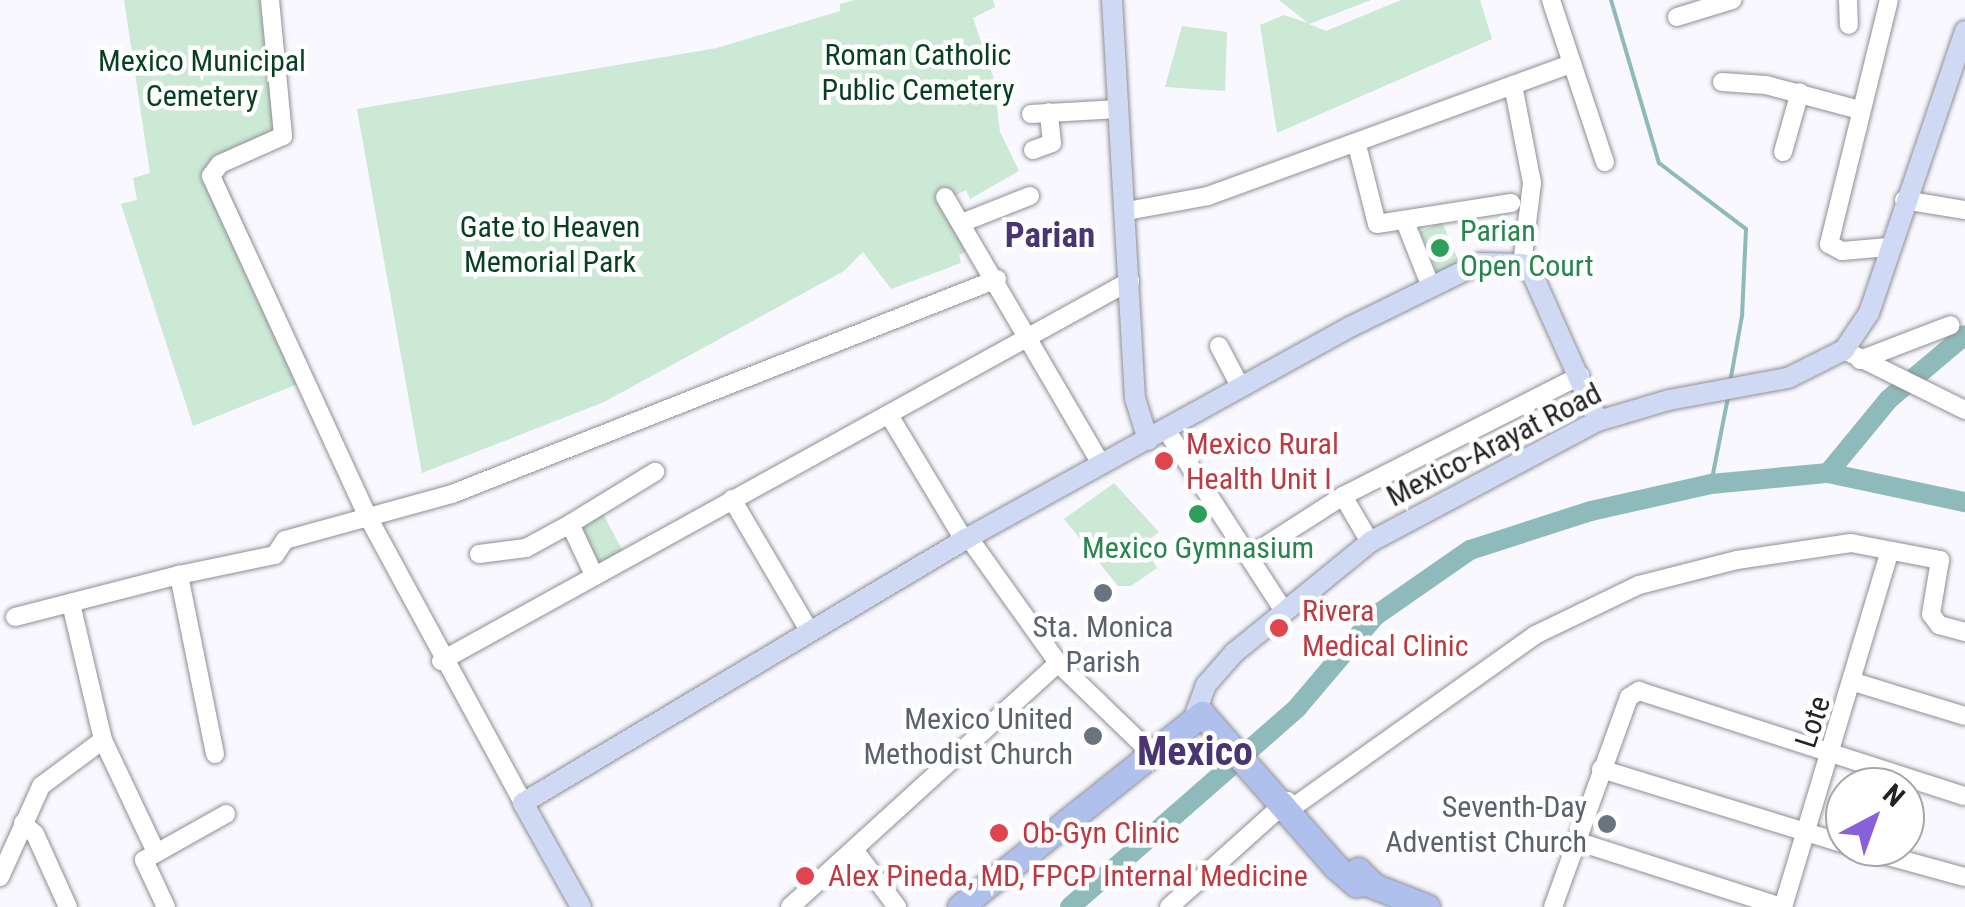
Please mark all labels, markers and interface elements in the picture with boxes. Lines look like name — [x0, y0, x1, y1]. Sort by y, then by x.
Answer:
park label: Roman Catholic Public Cemetery — [822, 37, 1014, 108]
park label: Mexico Municipal Cemetery — [98, 43, 306, 114]
park label: Gate to Heaven Memorial Park — [460, 209, 640, 280]
place label: Parian Open Court — [1460, 213, 1594, 284]
district label: Parian — [1005, 215, 1095, 257]
marker: Parian Open Court — [1429, 237, 1451, 259]
street label: Mexico-Arayat Road — [1381, 375, 1607, 515]
place label: Mexico Rural Health Unit I — [1186, 426, 1339, 496]
marker: Mexico Rural Health Unit I — [1151, 448, 1177, 474]
marker: Mexico Gymnasium — [1187, 503, 1209, 525]
place label: Mexico Gymnasium — [1082, 530, 1314, 566]
marker: Sta. Monica Parish — [1092, 582, 1114, 604]
place label: Rivera Medical Clinic — [1302, 593, 1469, 664]
place label: Sta. Monica Parish — [1033, 609, 1173, 680]
marker: Rivera Medical Clinic — [1266, 615, 1292, 641]
street label: Lote — [1788, 692, 1838, 752]
place label: Mexico United Methodist Church — [863, 701, 1073, 772]
marker: Mexico United Methodist Church — [1082, 725, 1104, 747]
district label: Mexico — [1137, 728, 1253, 776]
north arrow — [1825, 767, 1925, 867]
text: N — [1876, 777, 1911, 814]
place label: Seventh-Day Adventist Church — [1385, 789, 1587, 860]
marker: Seventh-Day Adventist Church — [1596, 813, 1618, 835]
place label: Ob-Gyn Clinic — [1022, 815, 1180, 851]
marker: Ob-Gyn Clinic — [986, 820, 1012, 846]
place label: Alex Pineda, MD, FPCP Internal Medicine — [828, 858, 1308, 894]
marker: Alex Pineda, MD, FPCP Internal Medicine — [792, 863, 818, 889]

